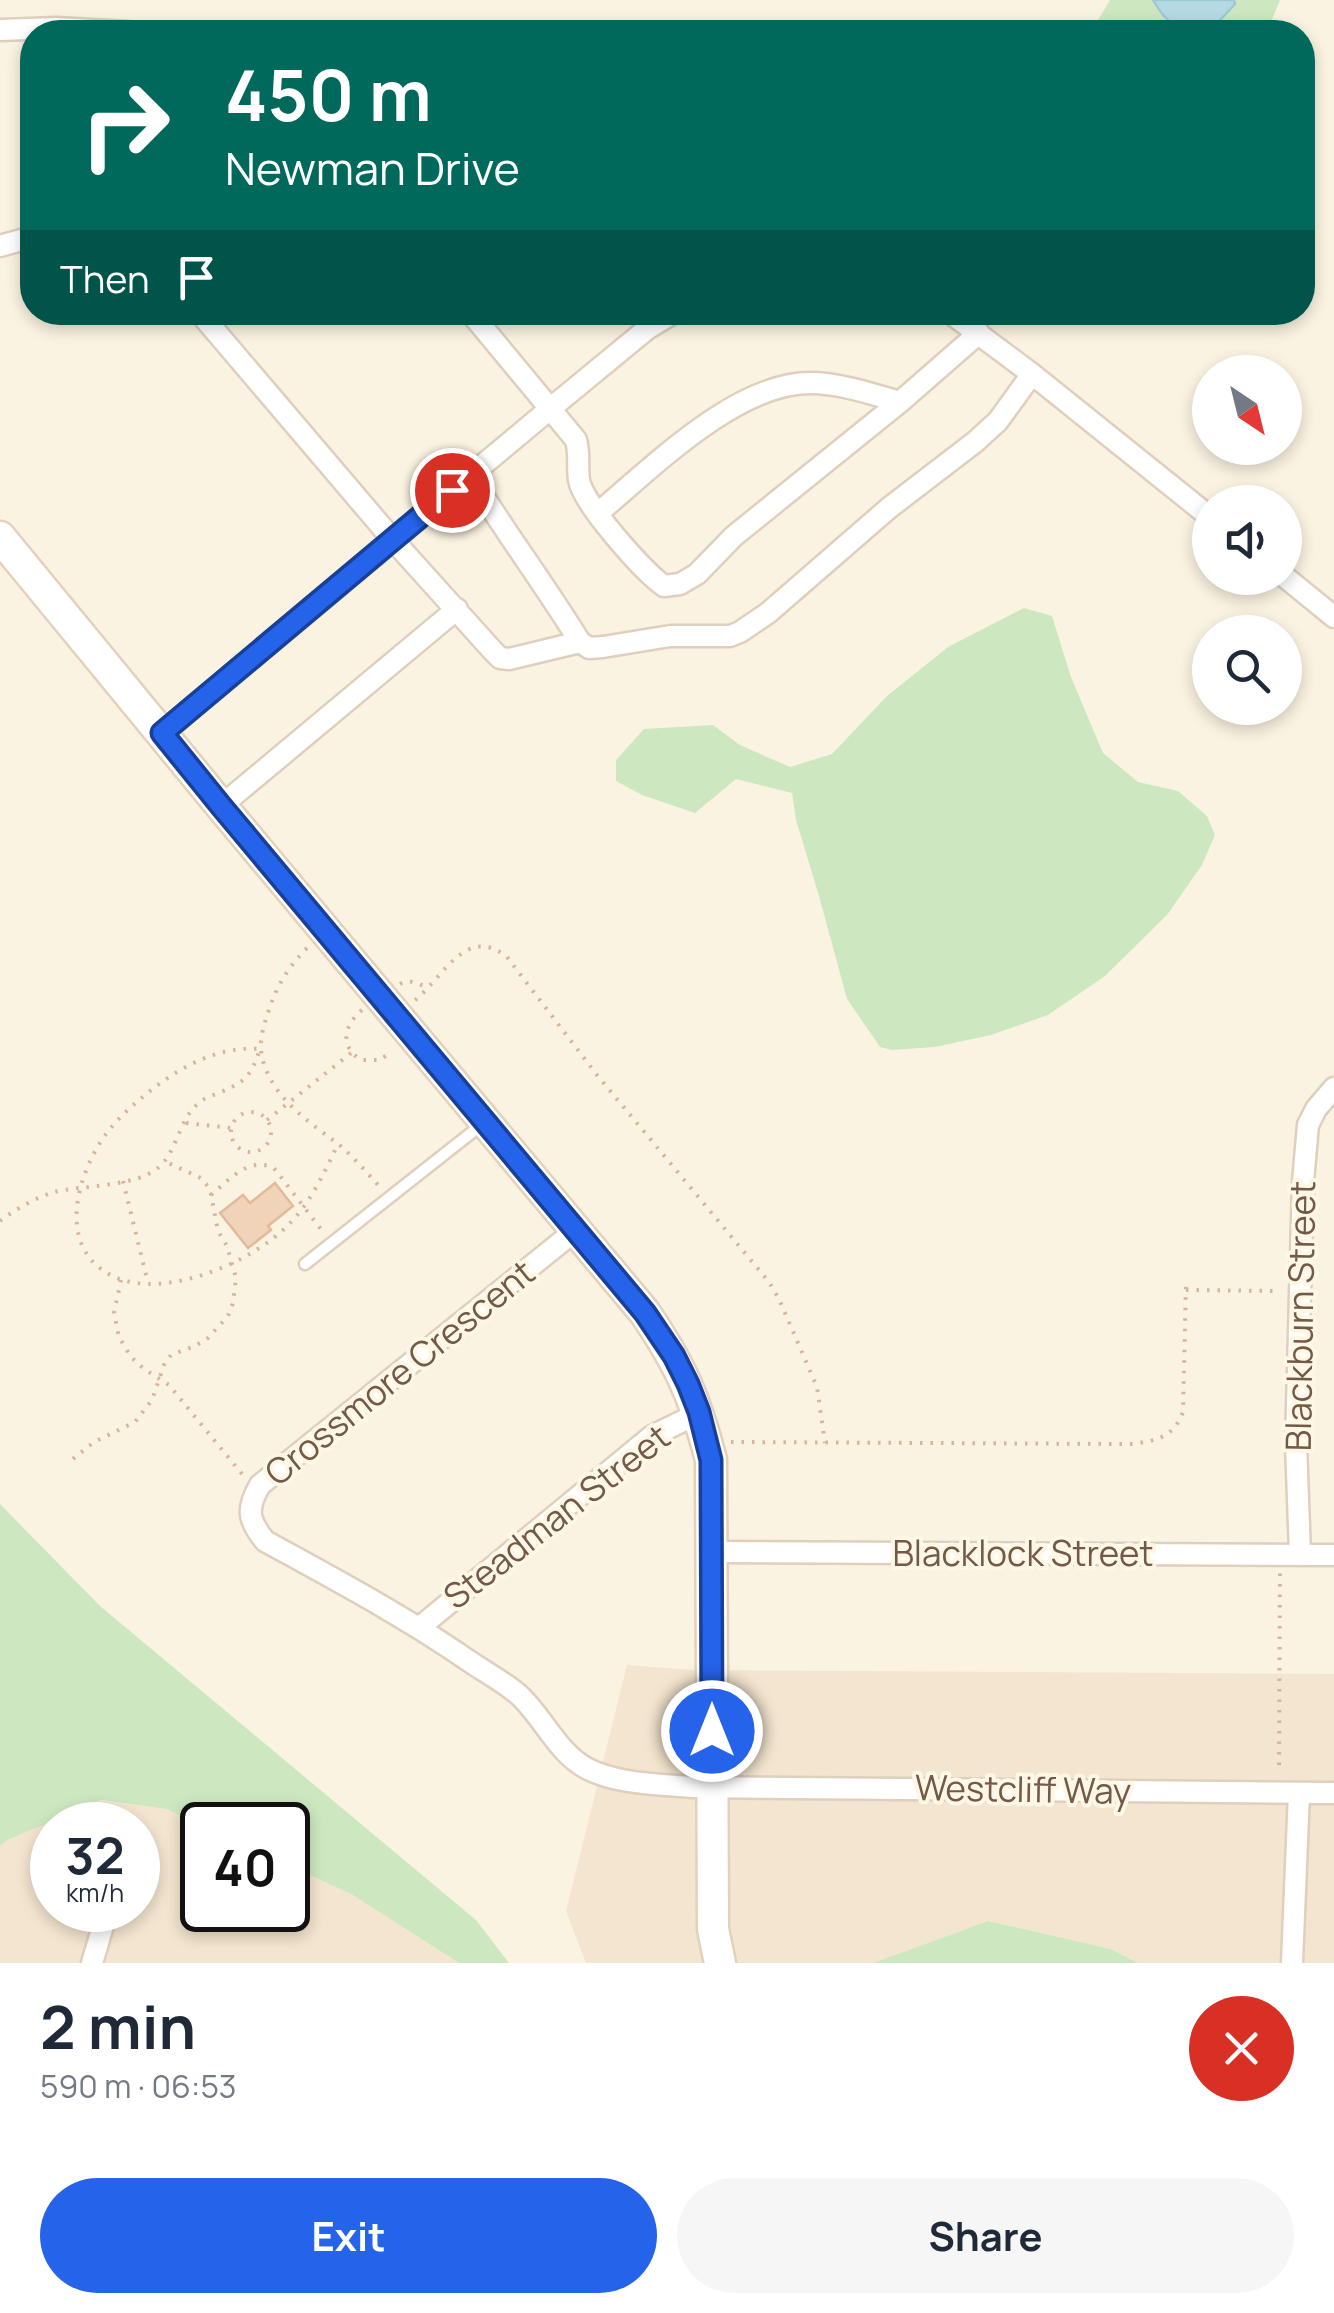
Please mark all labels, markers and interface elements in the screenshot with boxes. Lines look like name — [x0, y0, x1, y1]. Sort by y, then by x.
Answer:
text: 450 m — [225, 46, 432, 142]
icon: right — [60, 60, 190, 190]
text: Newman Drive — [225, 137, 520, 199]
icon: arrive — [169, 250, 224, 305]
text: Then — [60, 252, 149, 304]
north arrow — [1192, 355, 1302, 465]
map controls — [1192, 355, 1302, 725]
pin — [410, 448, 495, 533]
icon: arrive — [425, 463, 480, 518]
button: sound — [1192, 485, 1302, 595]
button: search — [1192, 615, 1302, 725]
street label: Blackburn Street — [1274, 1180, 1326, 1452]
street label: Crossmore Crescent — [254, 1248, 544, 1496]
street label: Steadman Street — [433, 1413, 679, 1620]
street label: Blacklock Street — [892, 1529, 1154, 1577]
position arrow — [660, 1679, 764, 1783]
street label: Westcliff Way — [915, 1763, 1132, 1815]
speed limit sign: 40 — [180, 1802, 310, 1932]
text: 32 — [66, 1821, 124, 1889]
text: km/h — [66, 1875, 124, 1910]
text: 2 min — [40, 1985, 196, 2067]
button: close — [1189, 1996, 1294, 2101]
text: 590 m · 06:53 — [40, 2064, 237, 2108]
button: Exit — [40, 2178, 657, 2293]
button: Share — [677, 2178, 1294, 2293]

